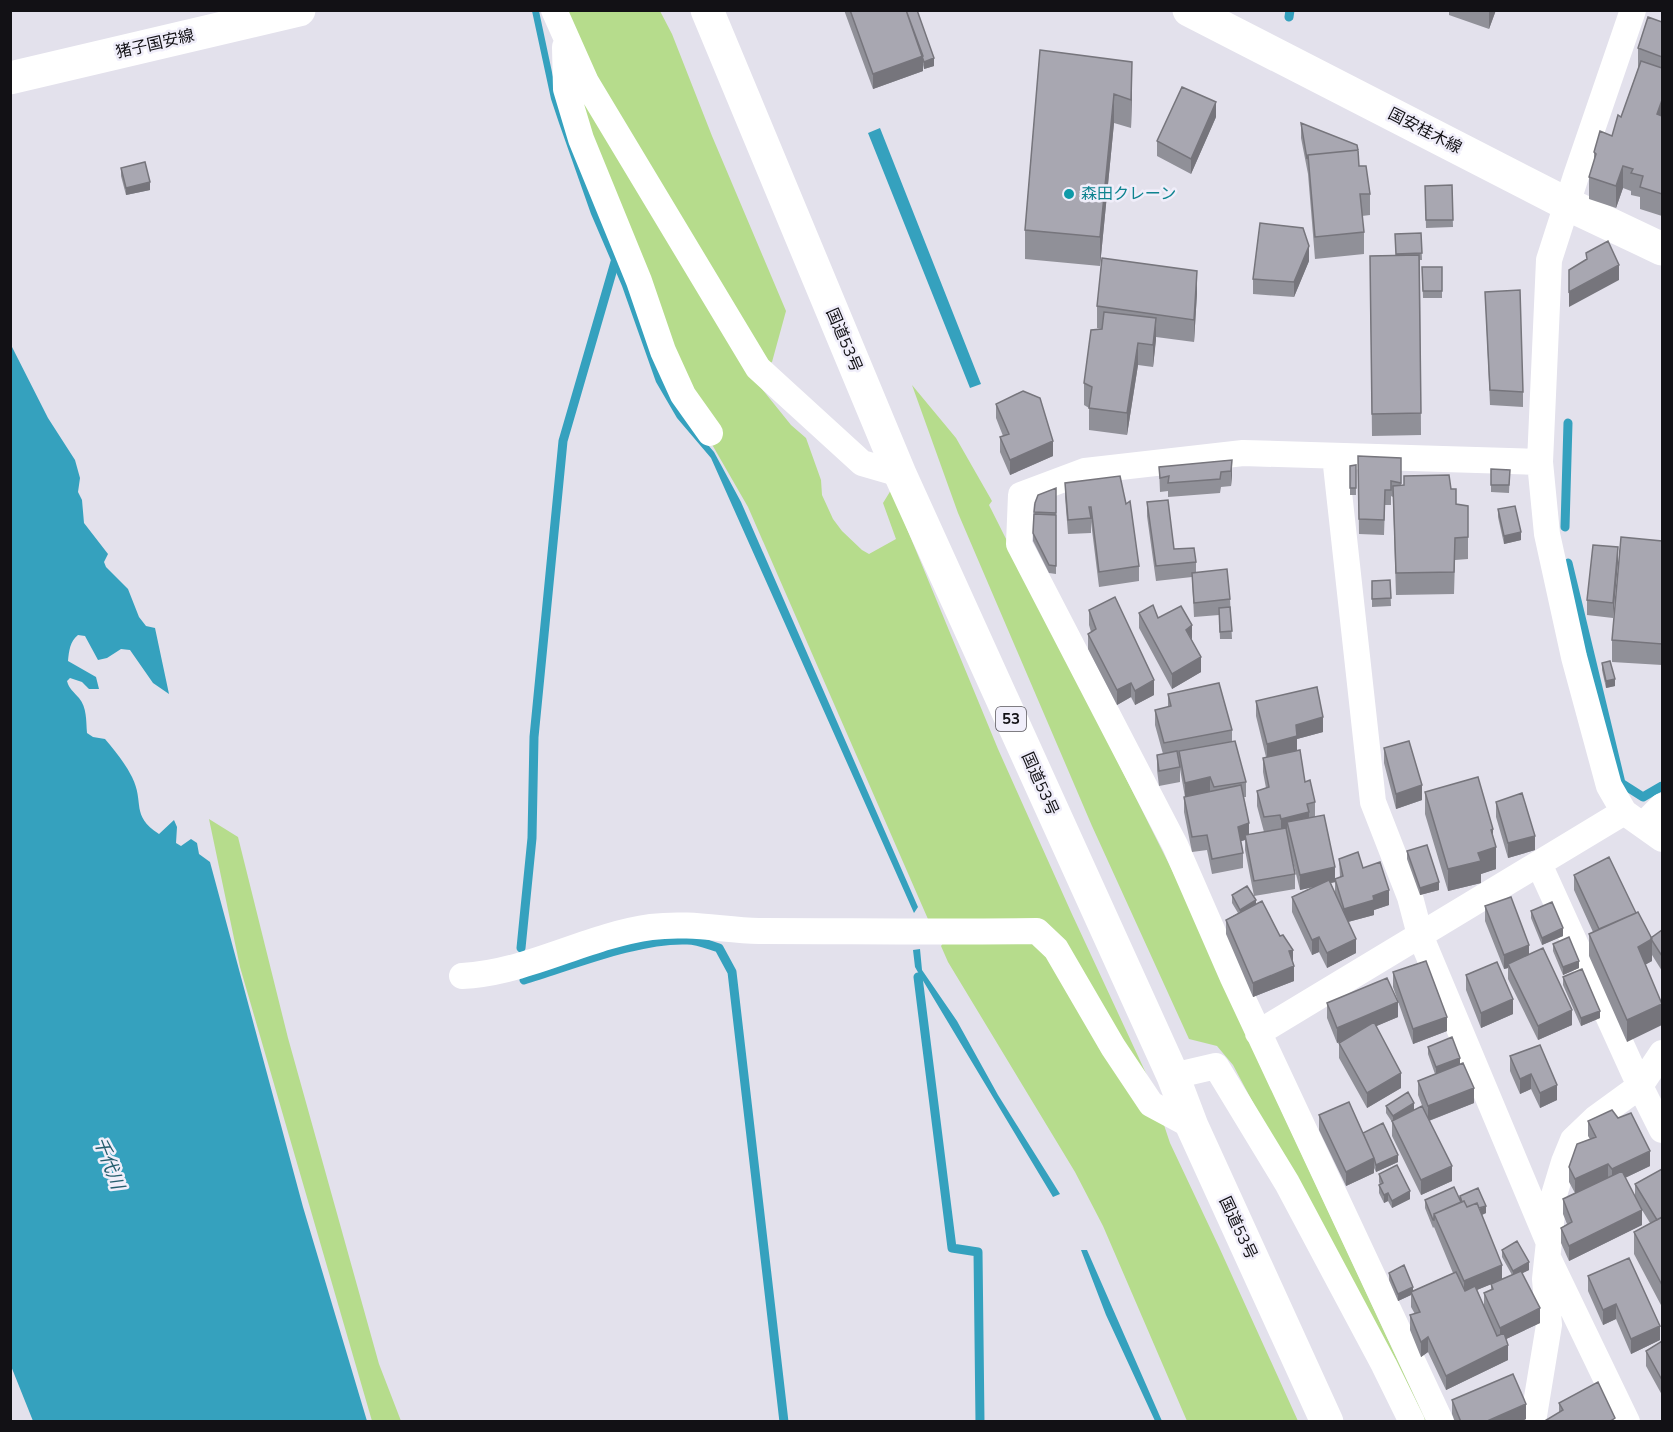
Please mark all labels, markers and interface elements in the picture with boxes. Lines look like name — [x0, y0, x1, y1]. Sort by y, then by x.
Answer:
street label: 猪子国安線 — [114, 24, 196, 64]
street label: 国安桂木線 — [1384, 103, 1466, 159]
place label: 森田クレーン — [1081, 183, 1176, 205]
marker: 森田クレーン — [1062, 187, 1076, 201]
street label: 国道53号 — [821, 305, 867, 375]
road number: 53 — [996, 707, 1026, 731]
street label: 国道53号 — [1016, 749, 1064, 819]
water label: 千代川 — [88, 1133, 131, 1194]
street label: 国道53号 — [1214, 1193, 1262, 1263]

